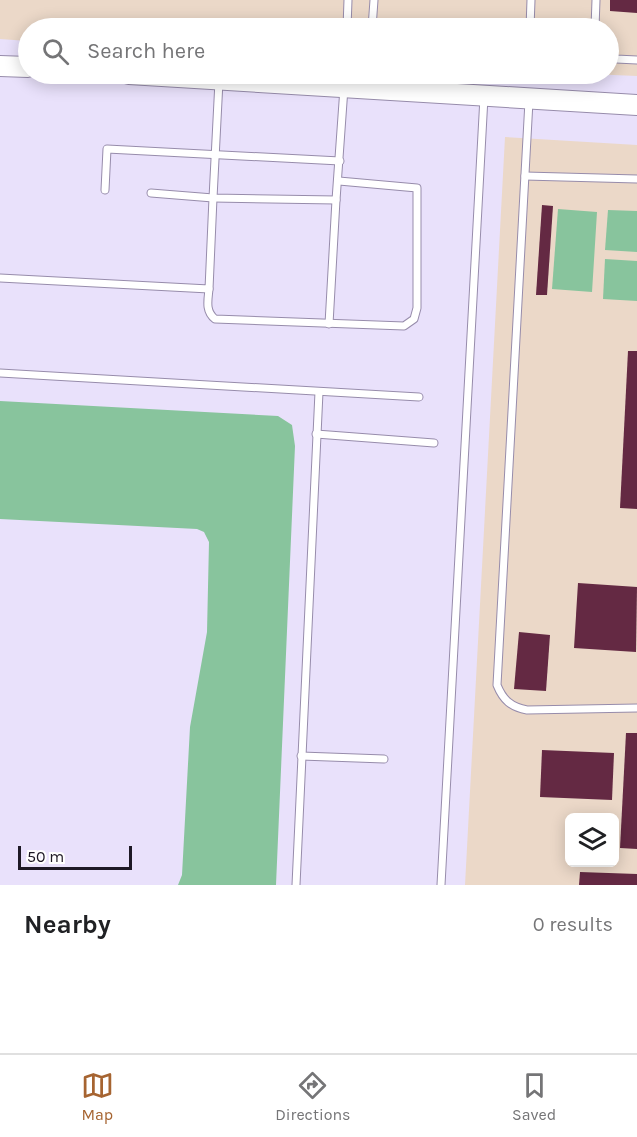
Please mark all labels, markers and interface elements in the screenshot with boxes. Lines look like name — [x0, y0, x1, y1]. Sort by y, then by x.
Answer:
search box — [18, 18, 619, 84]
icon: search — [39, 35, 72, 68]
text: Search here — [87, 38, 205, 64]
map controls — [565, 813, 619, 867]
button: layers — [565, 813, 619, 867]
scale bar — [18, 843, 132, 870]
text: 50 m — [27, 847, 64, 866]
text: Nearby — [24, 909, 111, 940]
text: 0 results — [533, 913, 613, 936]
tab: Map — [81, 1069, 114, 1124]
tab: Directions — [275, 1069, 350, 1124]
tab: Saved — [512, 1069, 556, 1124]

